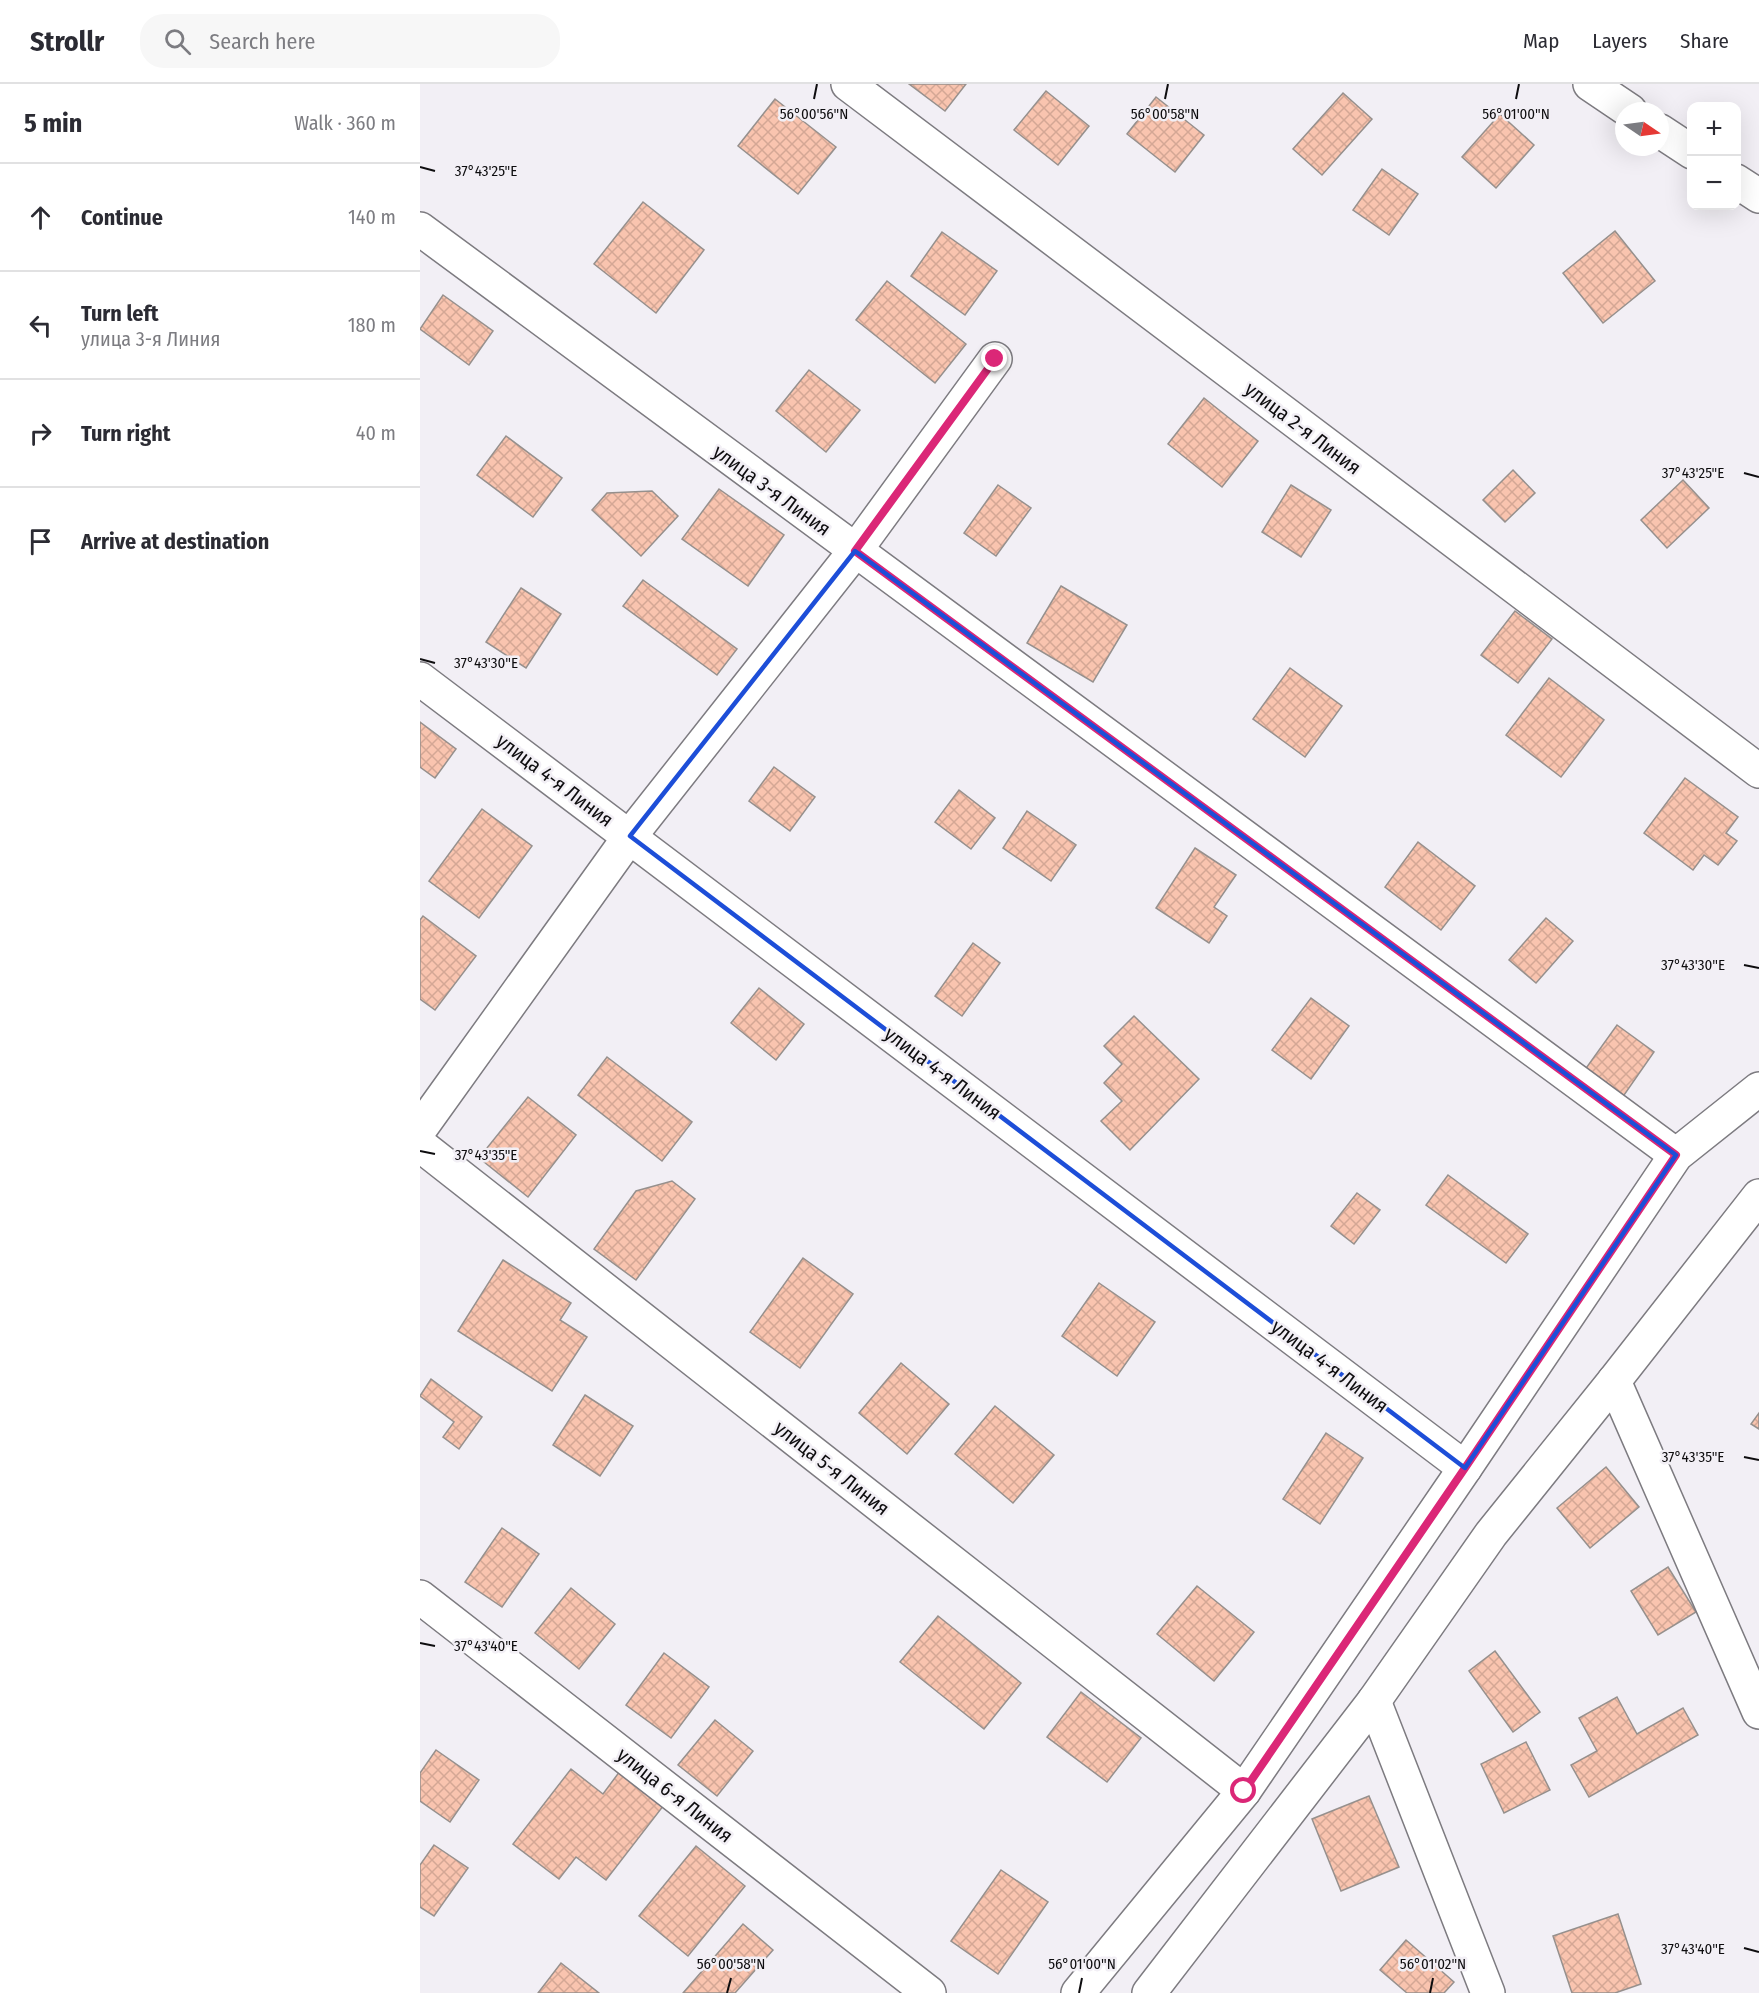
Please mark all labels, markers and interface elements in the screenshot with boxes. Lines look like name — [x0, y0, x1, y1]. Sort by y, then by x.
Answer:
search box — [140, 14, 560, 68]
text: Strollr — [30, 25, 104, 58]
icon: search — [161, 25, 194, 58]
text: Search here — [209, 28, 315, 55]
text: Map — [1523, 28, 1559, 54]
text: Layers — [1592, 28, 1647, 54]
text: Share — [1680, 28, 1729, 54]
north arrow — [1615, 102, 1669, 156]
map controls — [1687, 102, 1741, 210]
button: + — [1687, 102, 1741, 156]
text: 56°00'56"N — [780, 105, 848, 123]
text: 56°00'58"N — [1131, 105, 1199, 123]
text: 56°01'00"N — [1482, 105, 1550, 123]
text: 5 min — [24, 108, 82, 139]
text: Walk · 360 m — [294, 111, 396, 135]
button: − — [1687, 156, 1741, 210]
text: 37°43'25"E — [455, 162, 517, 180]
icon: ahead — [24, 201, 57, 234]
text: Continue — [81, 204, 163, 231]
text: 140 m — [348, 205, 396, 229]
text: Turn left — [81, 300, 159, 327]
icon: left — [24, 309, 57, 342]
text: 180 m — [348, 313, 396, 337]
text: улица 3-я Линия — [81, 327, 220, 351]
route end — [981, 345, 1007, 371]
street label: улица 2-я Линия — [1240, 377, 1366, 479]
icon: right — [24, 417, 57, 450]
text: Turn right — [81, 420, 170, 447]
text: 40 m — [356, 421, 396, 445]
street label: улица 3-я Линия — [709, 439, 835, 541]
text: 37°43'25"E — [1662, 464, 1724, 482]
icon: arrive — [24, 525, 57, 558]
text: Arrive at destination — [81, 528, 269, 555]
text: 37°43'30"E — [454, 654, 518, 672]
street label: улица 4-я Линия — [492, 728, 618, 832]
text: 37°43'30"E — [1661, 956, 1725, 974]
street label: улица 4-я Линия — [880, 1021, 1006, 1125]
text: 37°43'35"E — [455, 1146, 517, 1164]
street label: улица 4-я Линия — [1267, 1314, 1393, 1418]
street label: улица 5-я Линия — [770, 1416, 894, 1520]
text: 37°43'35"E — [1662, 1448, 1724, 1466]
text: 37°43'40"E — [454, 1637, 518, 1655]
street label: улица 6-я Линия — [612, 1742, 738, 1848]
route start — [1230, 1777, 1256, 1803]
text: 37°43'40"E — [1661, 1940, 1725, 1958]
text: 56°00'58"N — [697, 1955, 765, 1973]
text: 56°01'00"N — [1048, 1955, 1116, 1973]
text: 56°01'02"N — [1400, 1955, 1466, 1973]

